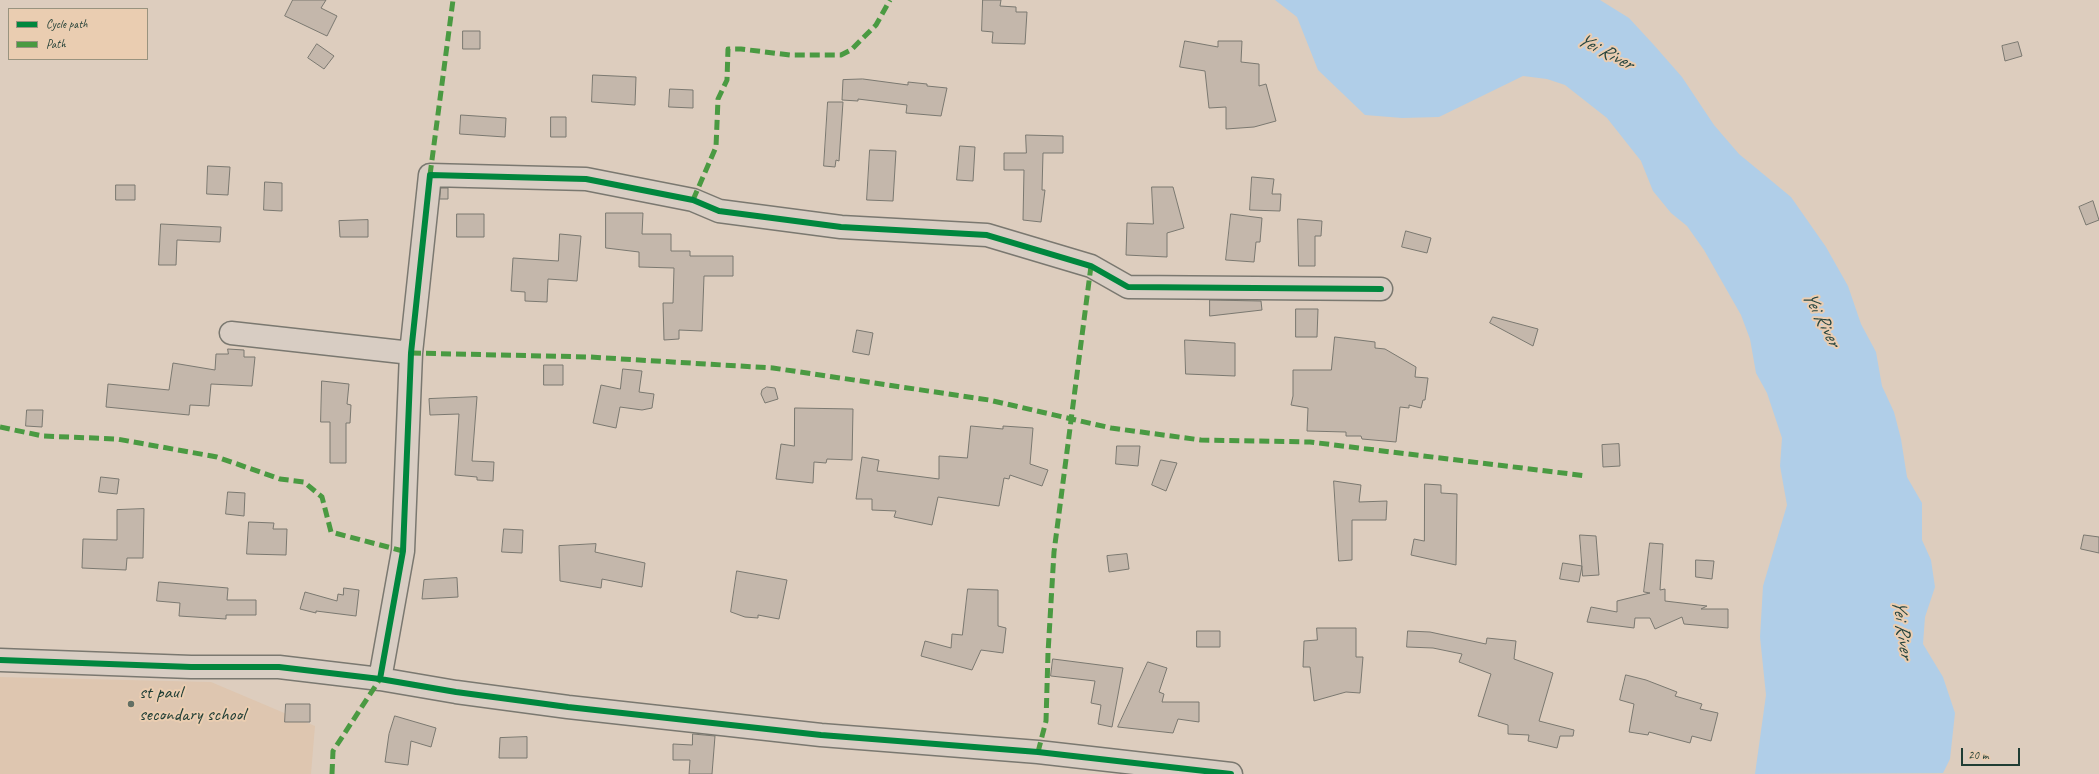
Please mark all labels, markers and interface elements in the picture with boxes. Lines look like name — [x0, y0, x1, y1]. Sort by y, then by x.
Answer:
legend — [8, 8, 148, 60]
text: Cycle path — [46, 16, 88, 32]
water label: Yei River — [1573, 28, 1637, 76]
text: Path — [46, 36, 66, 52]
water label: Yei River — [1797, 287, 1845, 351]
water label: Yei River — [1886, 598, 1918, 660]
place label: st paul secondary school — [139, 682, 245, 726]
marker: st paul secondary school — [126, 699, 136, 709]
scale bar — [1963, 740, 2022, 766]
text: 20 m — [1968, 747, 1988, 763]

